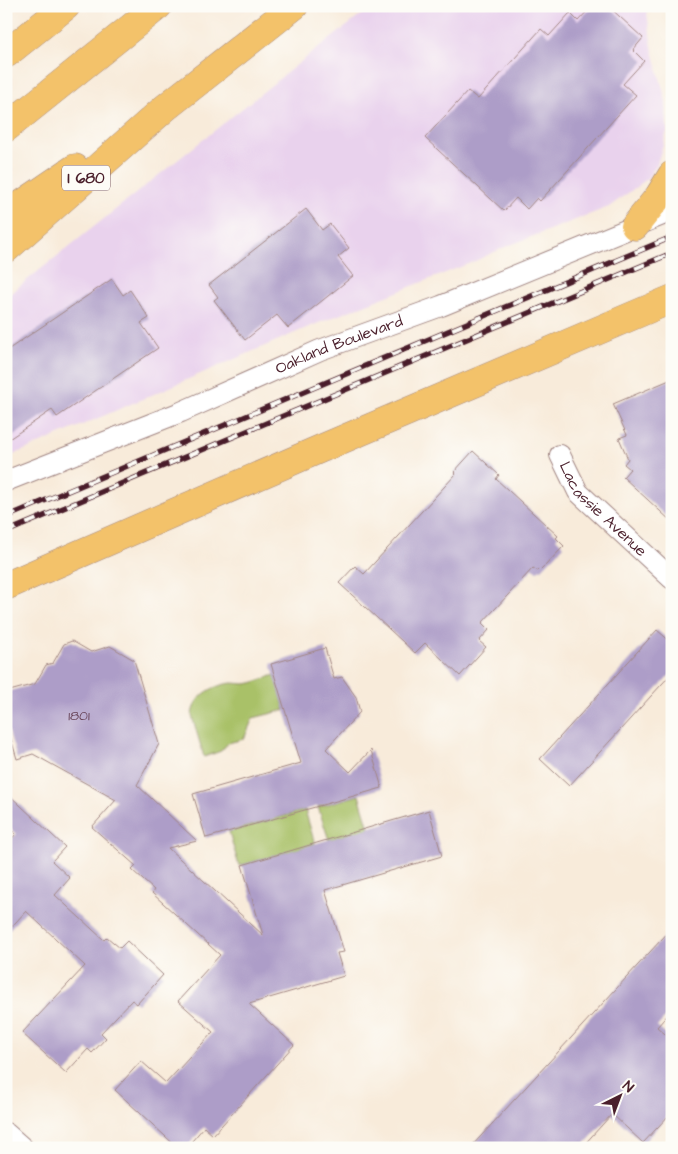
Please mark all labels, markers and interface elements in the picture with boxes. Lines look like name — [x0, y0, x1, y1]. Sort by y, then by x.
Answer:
road number: I 680 — [62, 166, 110, 190]
street label: Oakland Boulevard — [272, 310, 406, 380]
street label: Lacassie Avenue — [554, 458, 652, 562]
house number: 1801 — [68, 706, 90, 726]
north arrow — [596, 1072, 646, 1122]
text: N — [618, 1077, 638, 1098]

